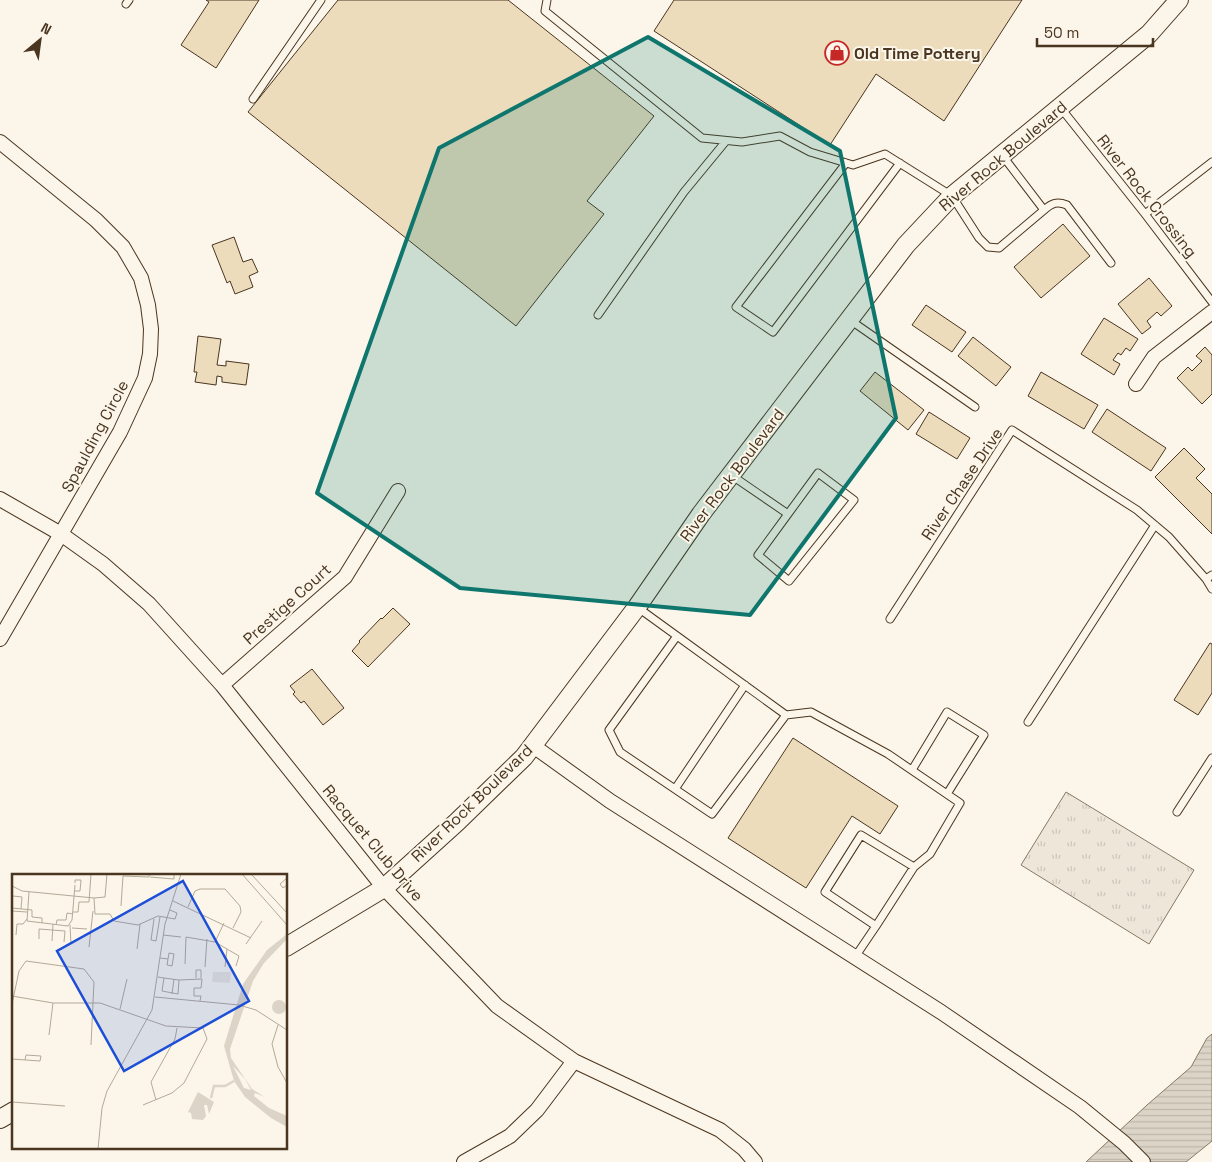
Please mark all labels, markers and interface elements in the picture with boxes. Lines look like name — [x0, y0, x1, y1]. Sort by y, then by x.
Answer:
north arrow — [15, 15, 65, 65]
scale bar — [1037, 15, 1153, 47]
text: N — [38, 18, 55, 39]
text: 50 m — [1044, 23, 1079, 42]
shop icon: Old Time Pottery — [824, 40, 850, 66]
place label: Old Time Pottery — [854, 43, 981, 64]
street label: River Rock Boulevard — [935, 96, 1071, 216]
street label: River Rock Crossing — [1092, 130, 1202, 262]
street label: Spaulding Circle — [57, 376, 133, 496]
street label: River Rock Boulevard — [675, 404, 789, 546]
street label: River Chase Drive — [917, 424, 1007, 544]
street label: Prestige Court — [239, 559, 335, 649]
street label: River Rock Boulevard — [407, 739, 537, 867]
street label: Racquet Club Drive — [318, 780, 428, 906]
inset map — [12, 874, 288, 1150]

